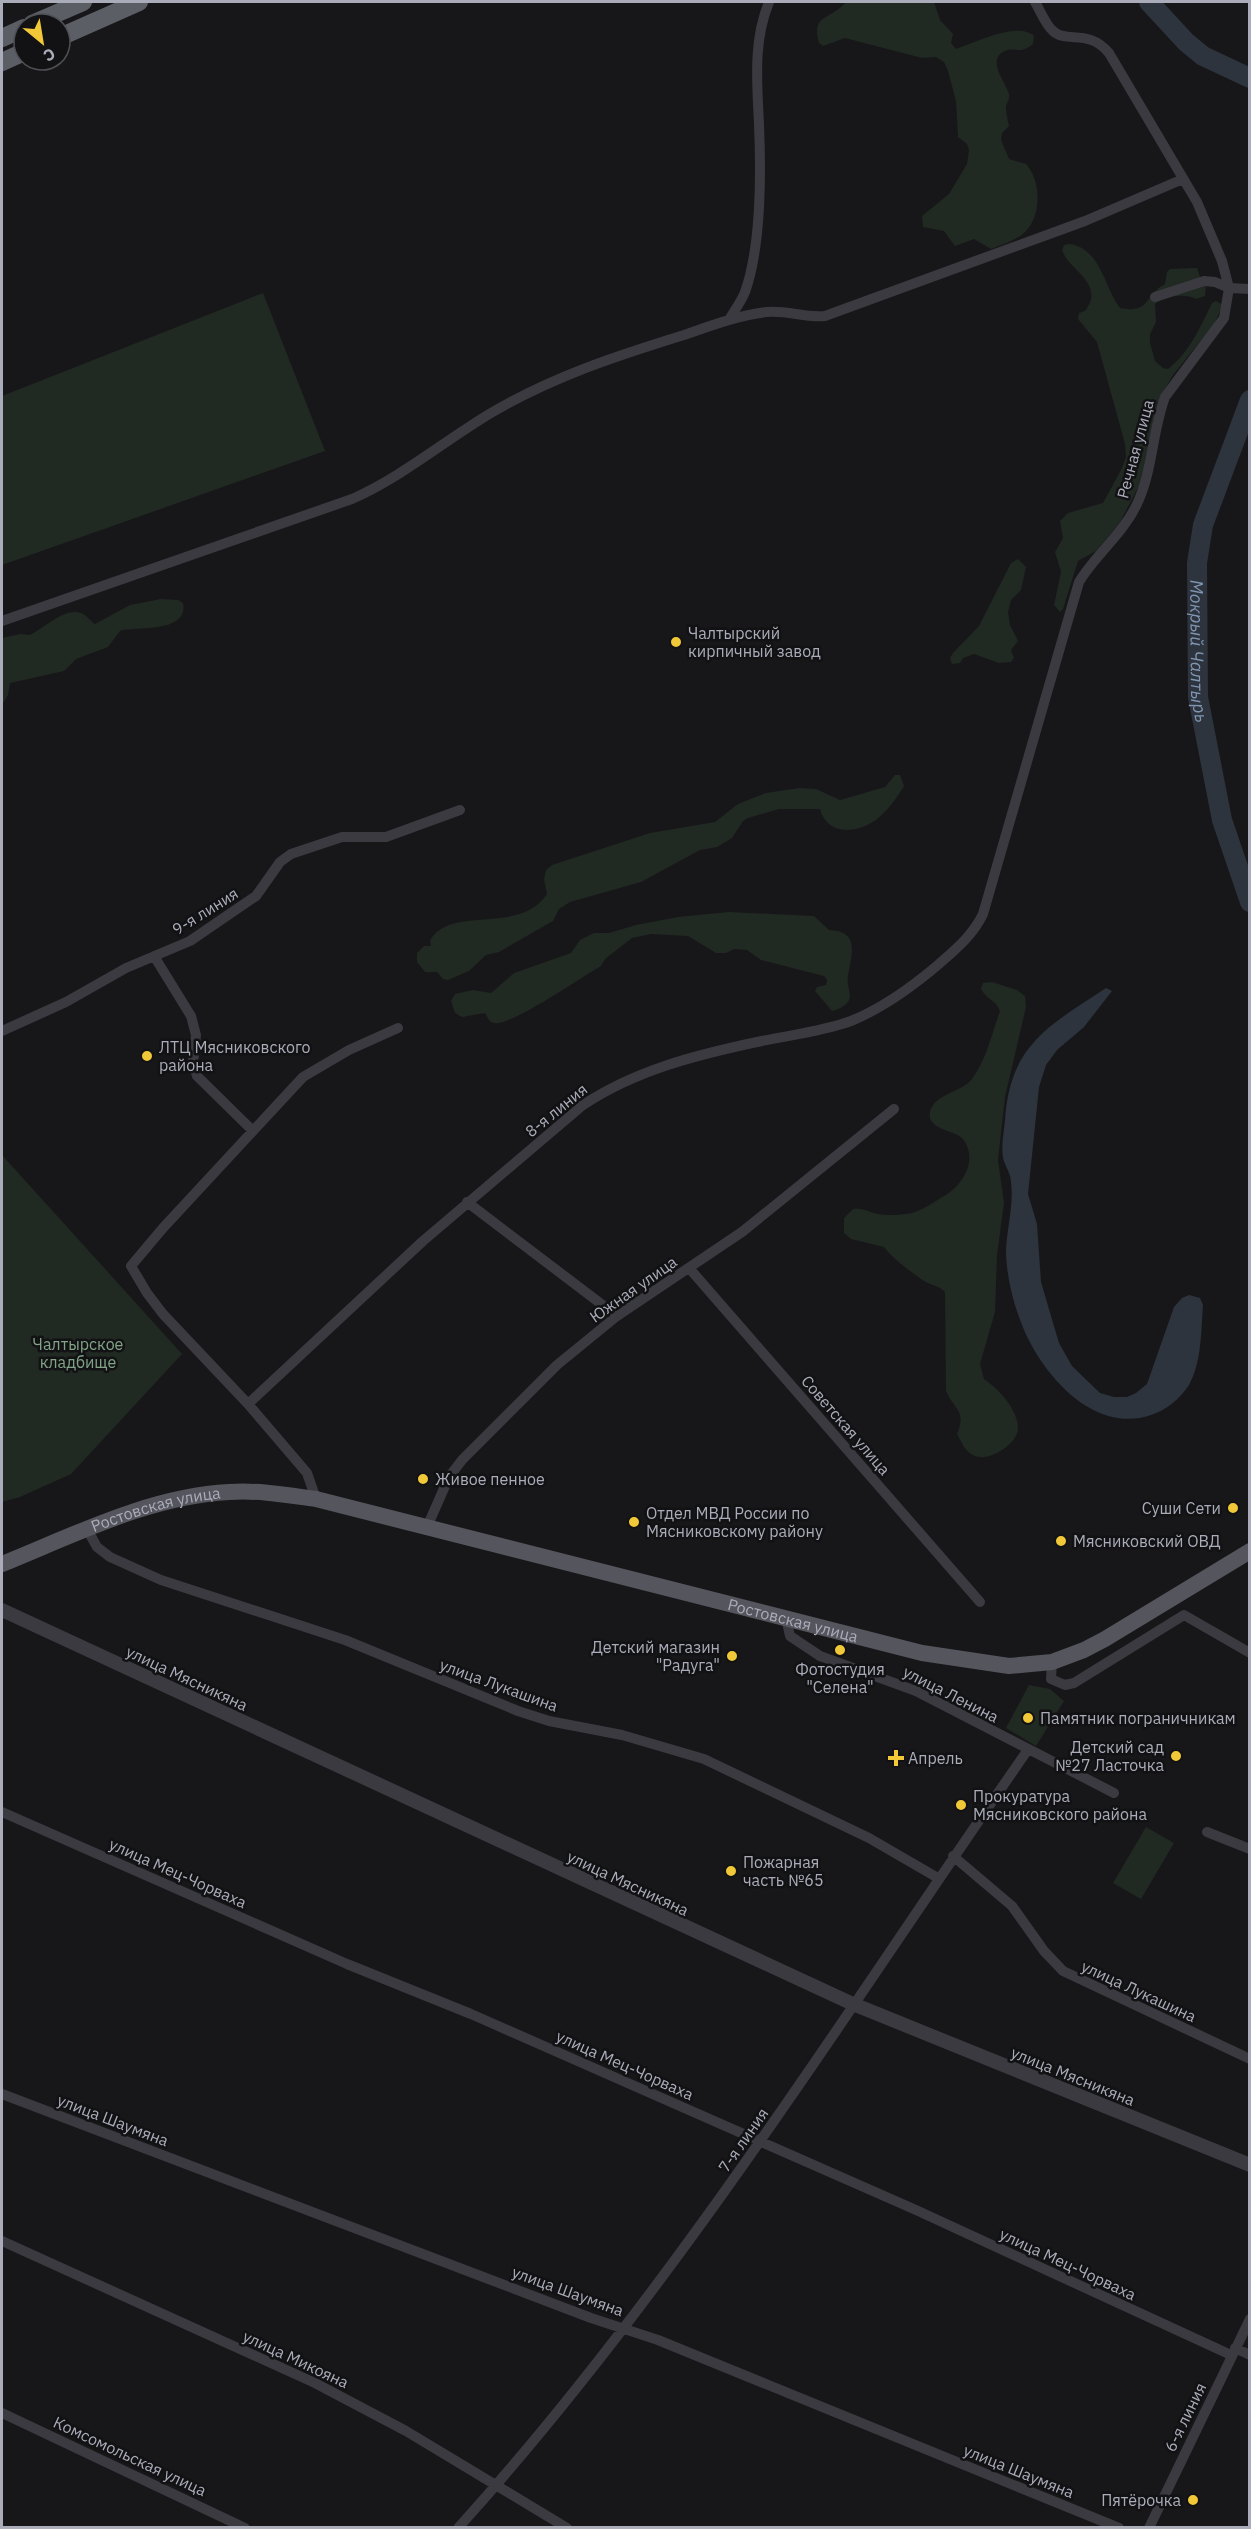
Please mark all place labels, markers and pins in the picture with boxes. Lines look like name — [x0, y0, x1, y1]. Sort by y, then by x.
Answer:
place label: Чалтырский кирпичный завод — [688, 623, 821, 661]
marker: Чалтырский кирпичный завод — [669, 635, 683, 649]
place label: ЛТЦ Мясниковского района — [159, 1037, 311, 1075]
marker: ЛТЦ Мясниковского района — [140, 1049, 154, 1063]
place label: Живое пенное — [435, 1469, 545, 1489]
marker: Живое пенное — [416, 1472, 430, 1486]
place label: Суши Сети — [1142, 1498, 1221, 1518]
marker: Суши Сети — [1226, 1501, 1240, 1515]
place label: Отдел МВД России по Мясниковскому району — [646, 1503, 823, 1541]
marker: Отдел МВД России по Мясниковскому району — [627, 1515, 641, 1529]
place label: Мясниковский ОВД — [1073, 1531, 1221, 1551]
marker: Мясниковский ОВД — [1054, 1534, 1068, 1548]
place label: Детский магазин "Радуга" — [591, 1637, 720, 1675]
marker: Фотостудия "Селена" — [833, 1643, 847, 1657]
marker: Детский магазин "Радуга" — [725, 1649, 739, 1663]
place label: Фотостудия "Селена" — [795, 1659, 885, 1697]
place label: Памятник пограничникам — [1040, 1708, 1236, 1728]
marker: Памятник пограничникам — [1021, 1711, 1035, 1725]
place label: Детский сад №27 Ласточка — [1055, 1737, 1164, 1775]
place label: Апрель — [908, 1748, 963, 1768]
marker: Детский сад №27 Ласточка — [1169, 1749, 1183, 1763]
marker: Апрель — [889, 1751, 903, 1765]
place label: Прокуратура Мясниковского района — [973, 1786, 1147, 1824]
marker: Прокуратура Мясниковского района — [954, 1798, 968, 1812]
place label: Пожарная часть №65 — [743, 1852, 824, 1890]
marker: Пожарная часть №65 — [724, 1864, 738, 1878]
place label: Пятёрочка — [1101, 2490, 1181, 2510]
marker: Пятёрочка — [1186, 2493, 1200, 2507]

